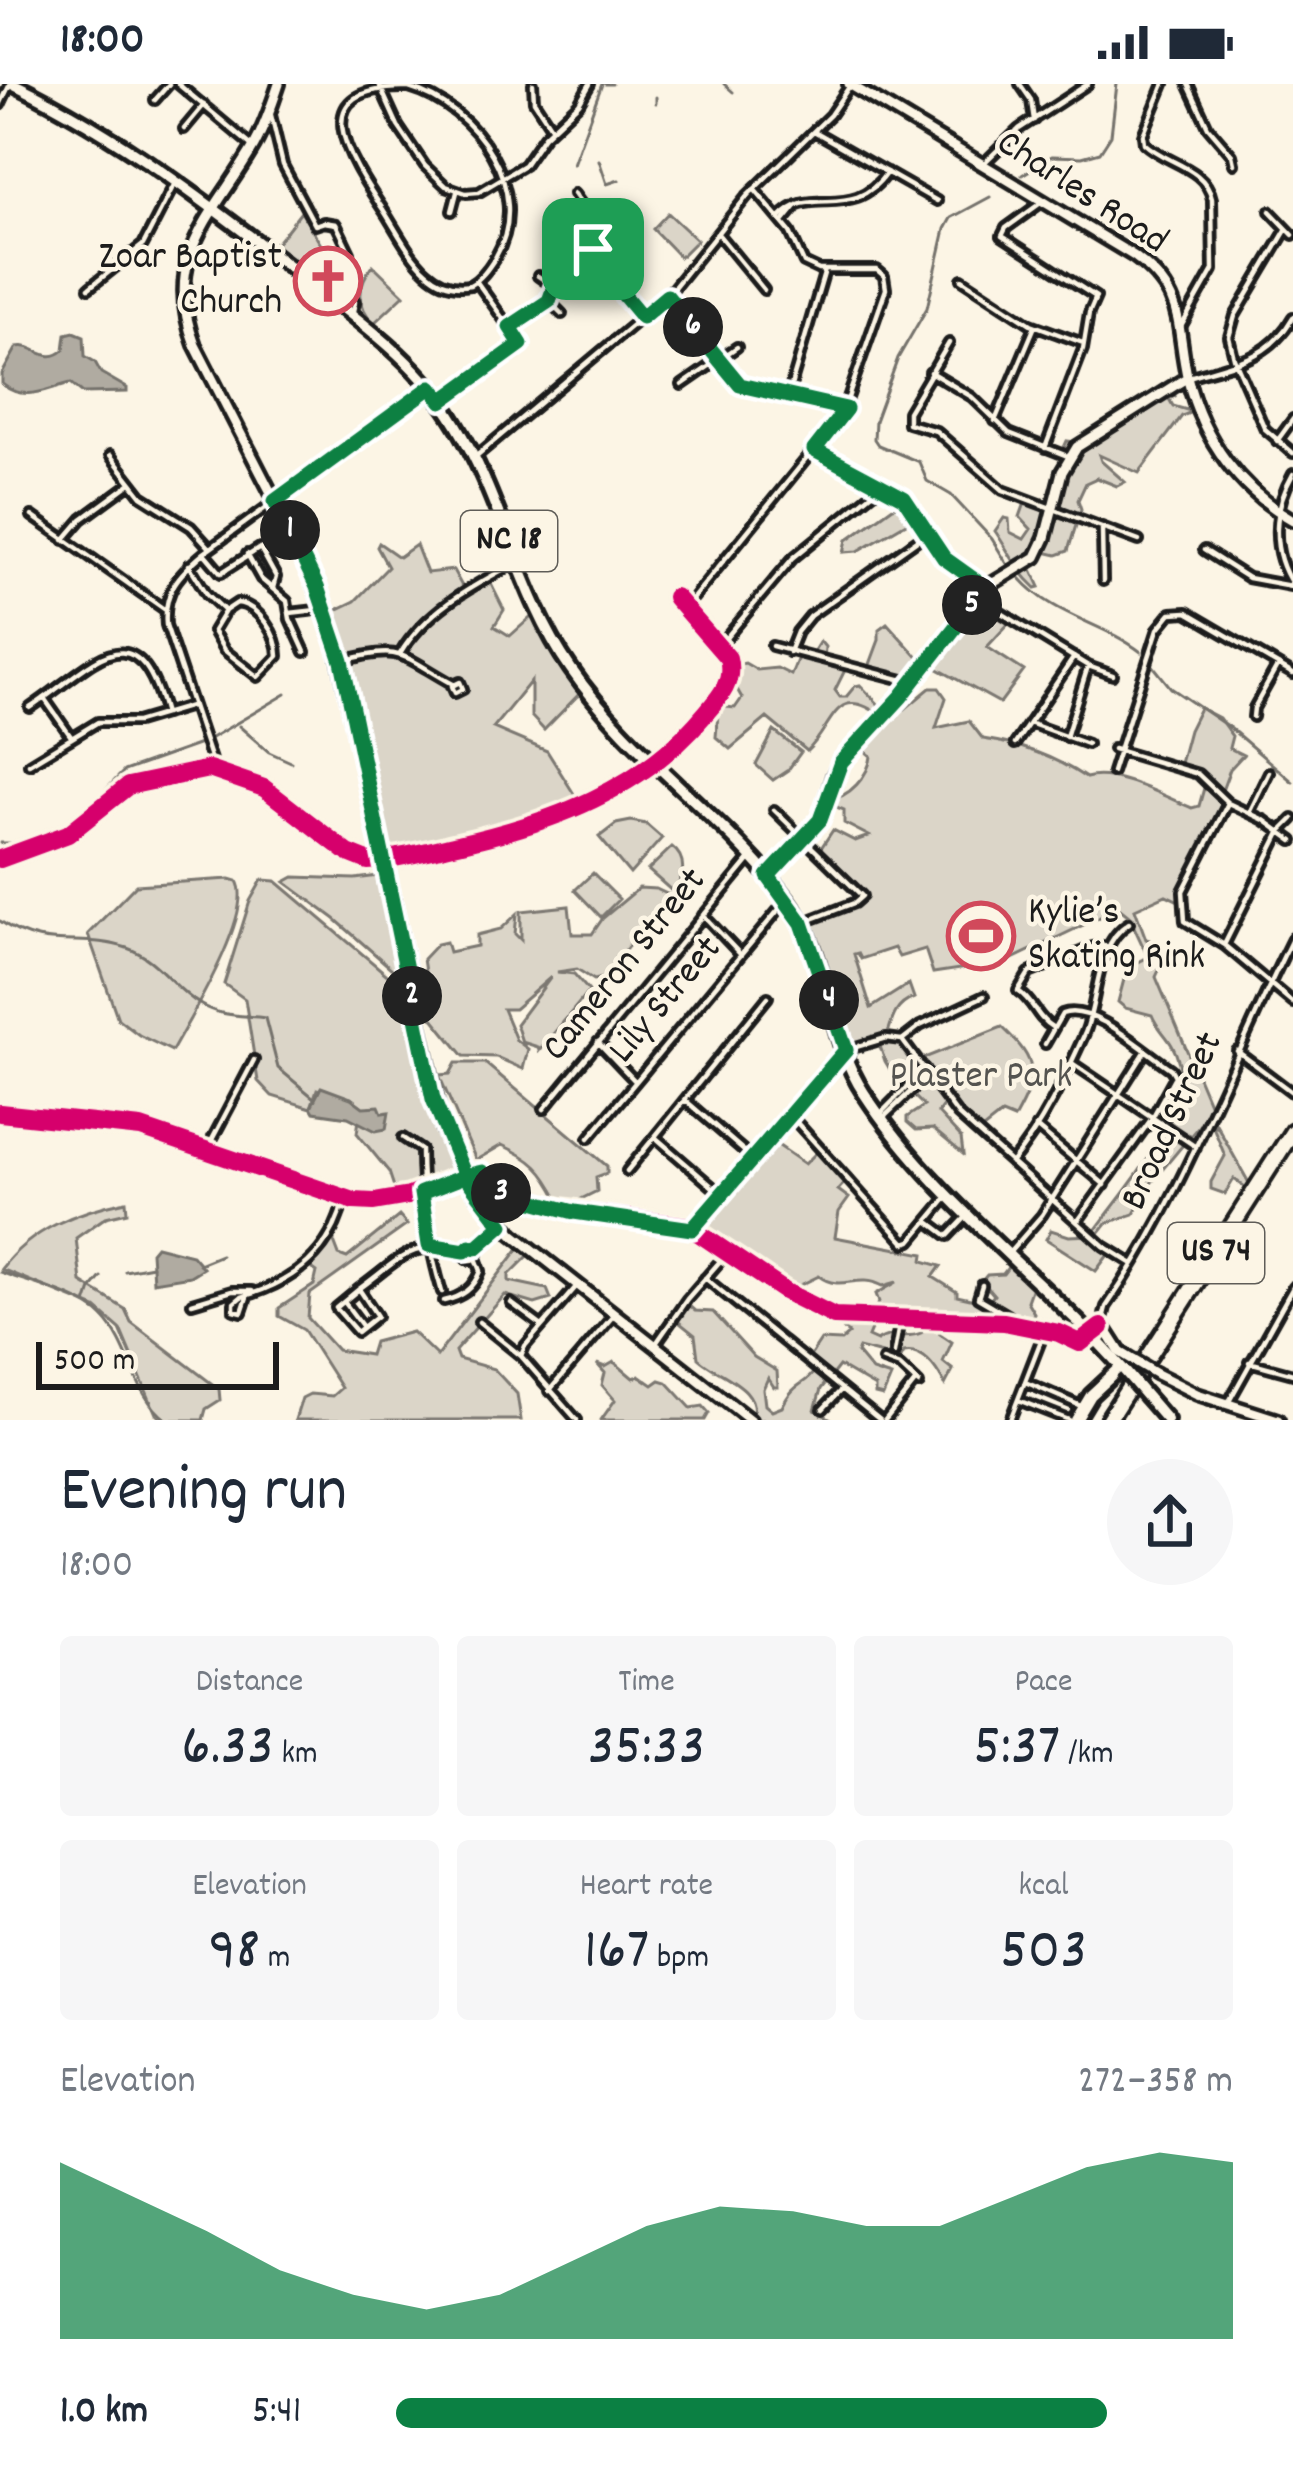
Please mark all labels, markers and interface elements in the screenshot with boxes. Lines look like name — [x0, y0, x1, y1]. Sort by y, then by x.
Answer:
text: 18:00 — [60, 10, 144, 74]
street label: Charles Road — [984, 118, 1178, 270]
pin — [542, 198, 644, 300]
icon: arrive — [560, 216, 626, 282]
place label: Zoar Baptist Church — [99, 232, 282, 332]
church icon: Zoar Baptist Church — [293, 246, 363, 316]
pin: 6 — [663, 297, 723, 357]
text: 6 — [685, 303, 701, 350]
pin: 1 — [260, 500, 320, 560]
text: 1 — [286, 506, 294, 553]
road number: NC 18 — [461, 511, 557, 571]
pin: 5 — [942, 575, 1002, 635]
text: 5 — [964, 581, 980, 628]
street label: Cameron Street — [531, 857, 721, 1075]
place label: Kylie’s Skating Rink — [1028, 887, 1205, 987]
sports icon: Kylie’s Skating Rink — [946, 901, 1016, 971]
street label: Lily Street — [597, 925, 737, 1077]
pin: 2 — [382, 966, 442, 1026]
pin: 4 — [799, 970, 859, 1030]
text: 2 — [405, 972, 419, 1019]
text: 4 — [822, 976, 836, 1023]
street label: Broad Street — [1109, 1024, 1239, 1220]
park label: Plaster Park — [889, 1051, 1073, 1106]
pin: 3 — [471, 1163, 531, 1223]
text: 3 — [494, 1169, 508, 1216]
road number: US 74 — [1168, 1223, 1264, 1283]
scale bar — [36, 1336, 279, 1389]
text: 500 m — [54, 1339, 135, 1386]
text: Evening run — [60, 1448, 347, 1542]
button: share — [1107, 1459, 1233, 1585]
text: 18:00 — [60, 1540, 133, 1595]
text: Distance — [196, 1660, 303, 1707]
text: Time — [618, 1660, 675, 1707]
text: Pace — [1014, 1660, 1073, 1707]
text: 6.33 — [181, 1707, 274, 1793]
text: 35:33 — [588, 1707, 705, 1793]
text: 5:37 — [973, 1707, 1061, 1793]
text: km — [274, 1732, 318, 1779]
text: /km — [1061, 1732, 1114, 1779]
text: Elevation — [192, 1864, 307, 1911]
text: Heart rate — [580, 1864, 713, 1911]
text: kcal — [1018, 1864, 1069, 1911]
text: 98 — [209, 1911, 260, 1997]
text: 167 — [584, 1911, 649, 1997]
text: 503 — [1000, 1911, 1087, 1997]
text: m — [260, 1936, 290, 1983]
text: bpm — [649, 1936, 709, 1983]
text: Elevation — [60, 2056, 196, 2111]
text: 272–358 m — [1078, 2056, 1233, 2111]
text: 1.0 km — [60, 2386, 148, 2441]
text: 5:41 — [252, 2386, 301, 2441]

